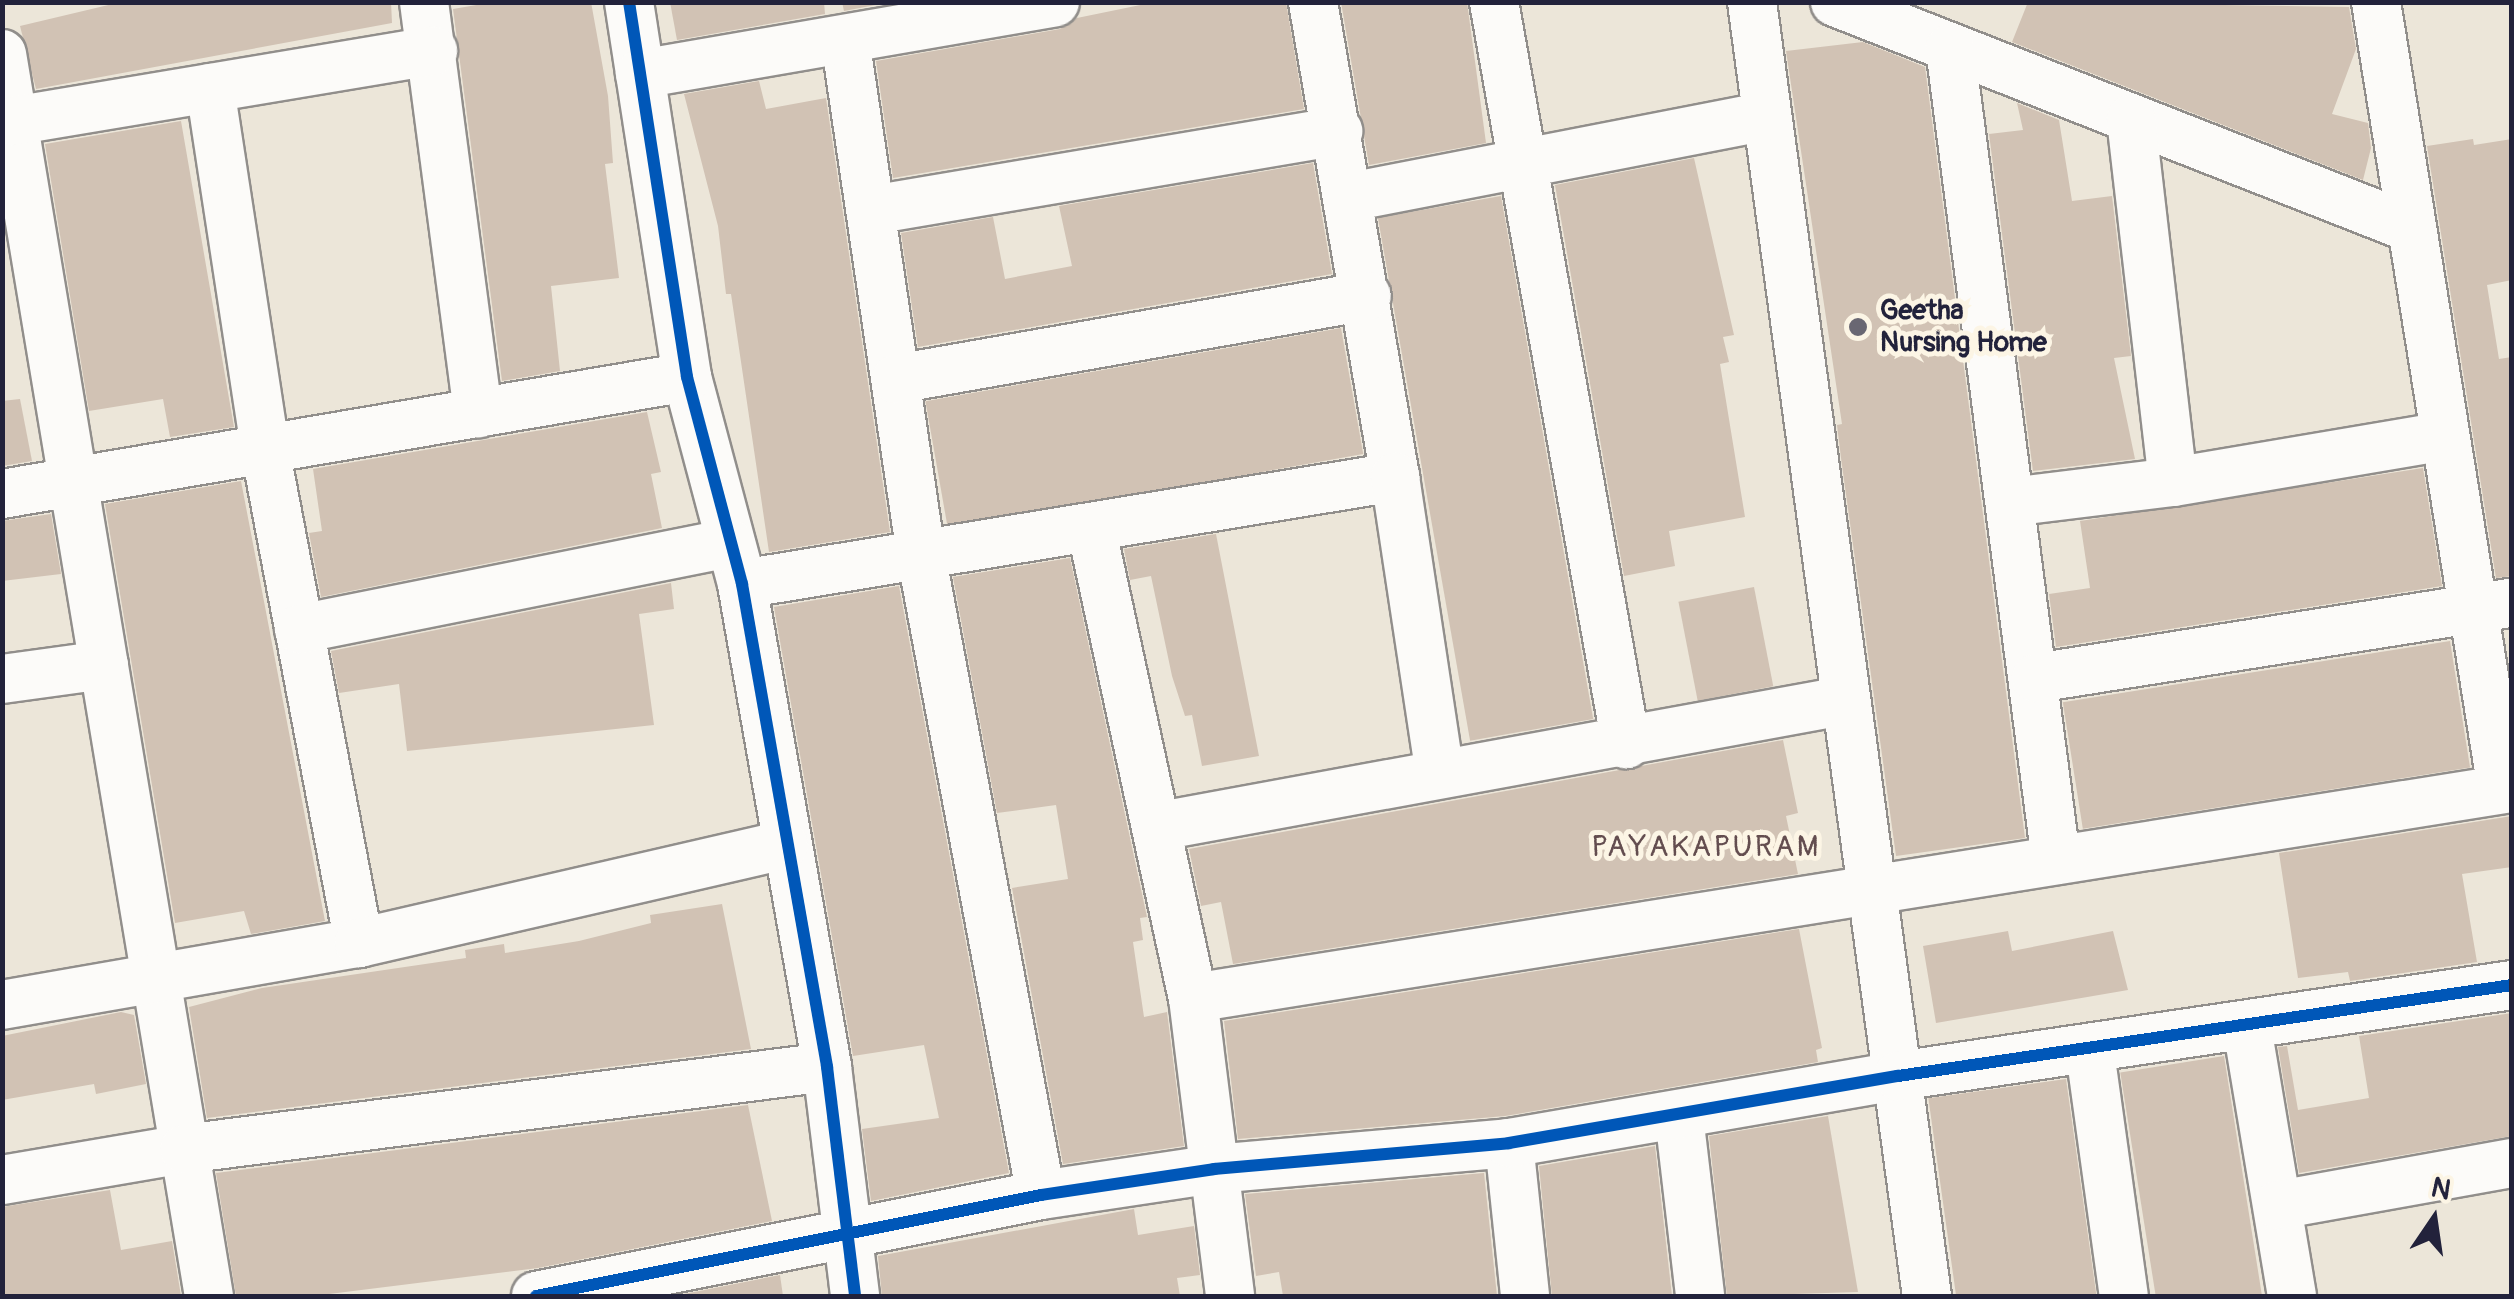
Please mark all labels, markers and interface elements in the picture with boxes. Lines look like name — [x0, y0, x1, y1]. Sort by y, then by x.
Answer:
place label: Geetha Nursing Home — [1880, 294, 2047, 360]
marker: Geetha Nursing Home — [1845, 314, 1871, 340]
district label: PAYAKAPURAM — [1591, 829, 1821, 865]
north arrow — [2384, 1169, 2484, 1269]
text: N — [2428, 1170, 2454, 1208]

